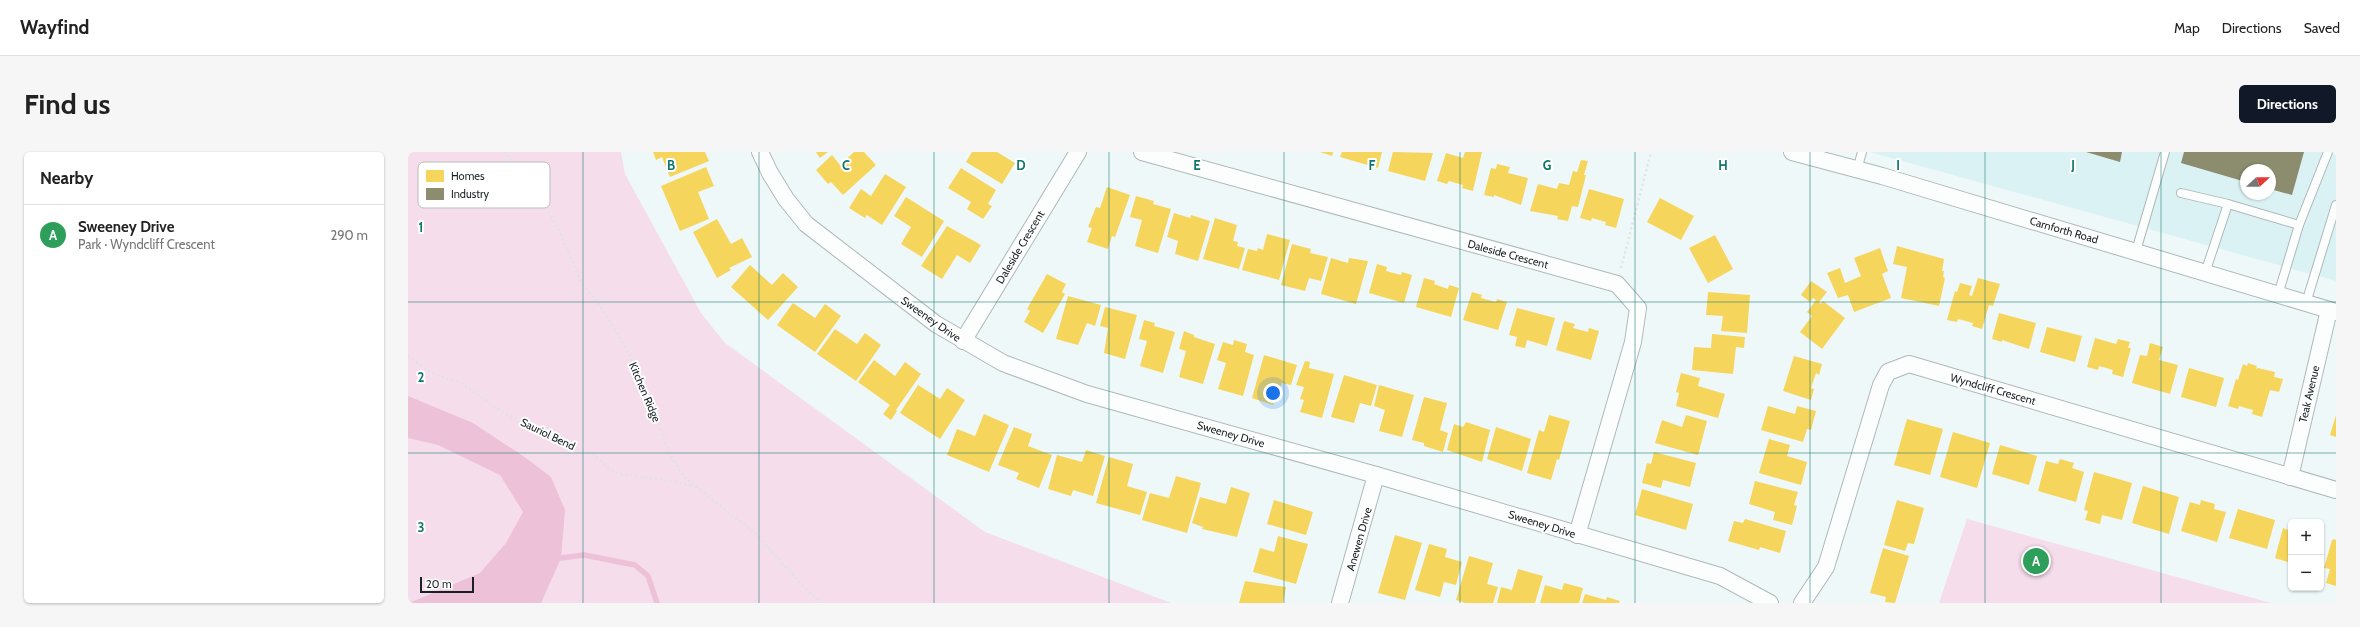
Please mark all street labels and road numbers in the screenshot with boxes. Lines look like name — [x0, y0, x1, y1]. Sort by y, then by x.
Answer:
street label: Daleside Crescent — [993, 208, 1048, 286]
street label: Carnforth Road — [2028, 214, 2100, 246]
street label: Daleside Crescent — [1466, 236, 1550, 272]
street label: Sweeney Drive — [898, 293, 964, 345]
street label: Kitchen Ridge — [626, 360, 664, 424]
street label: Teak Avenue — [2296, 364, 2322, 424]
street label: Wyndcliff Crescent — [1949, 370, 2038, 408]
street label: Sauriol Bend — [518, 415, 578, 453]
street label: Sweeney Drive — [1195, 418, 1267, 450]
street label: Anewen Drive — [1343, 505, 1375, 572]
street label: Sweeney Drive — [1507, 507, 1578, 541]

